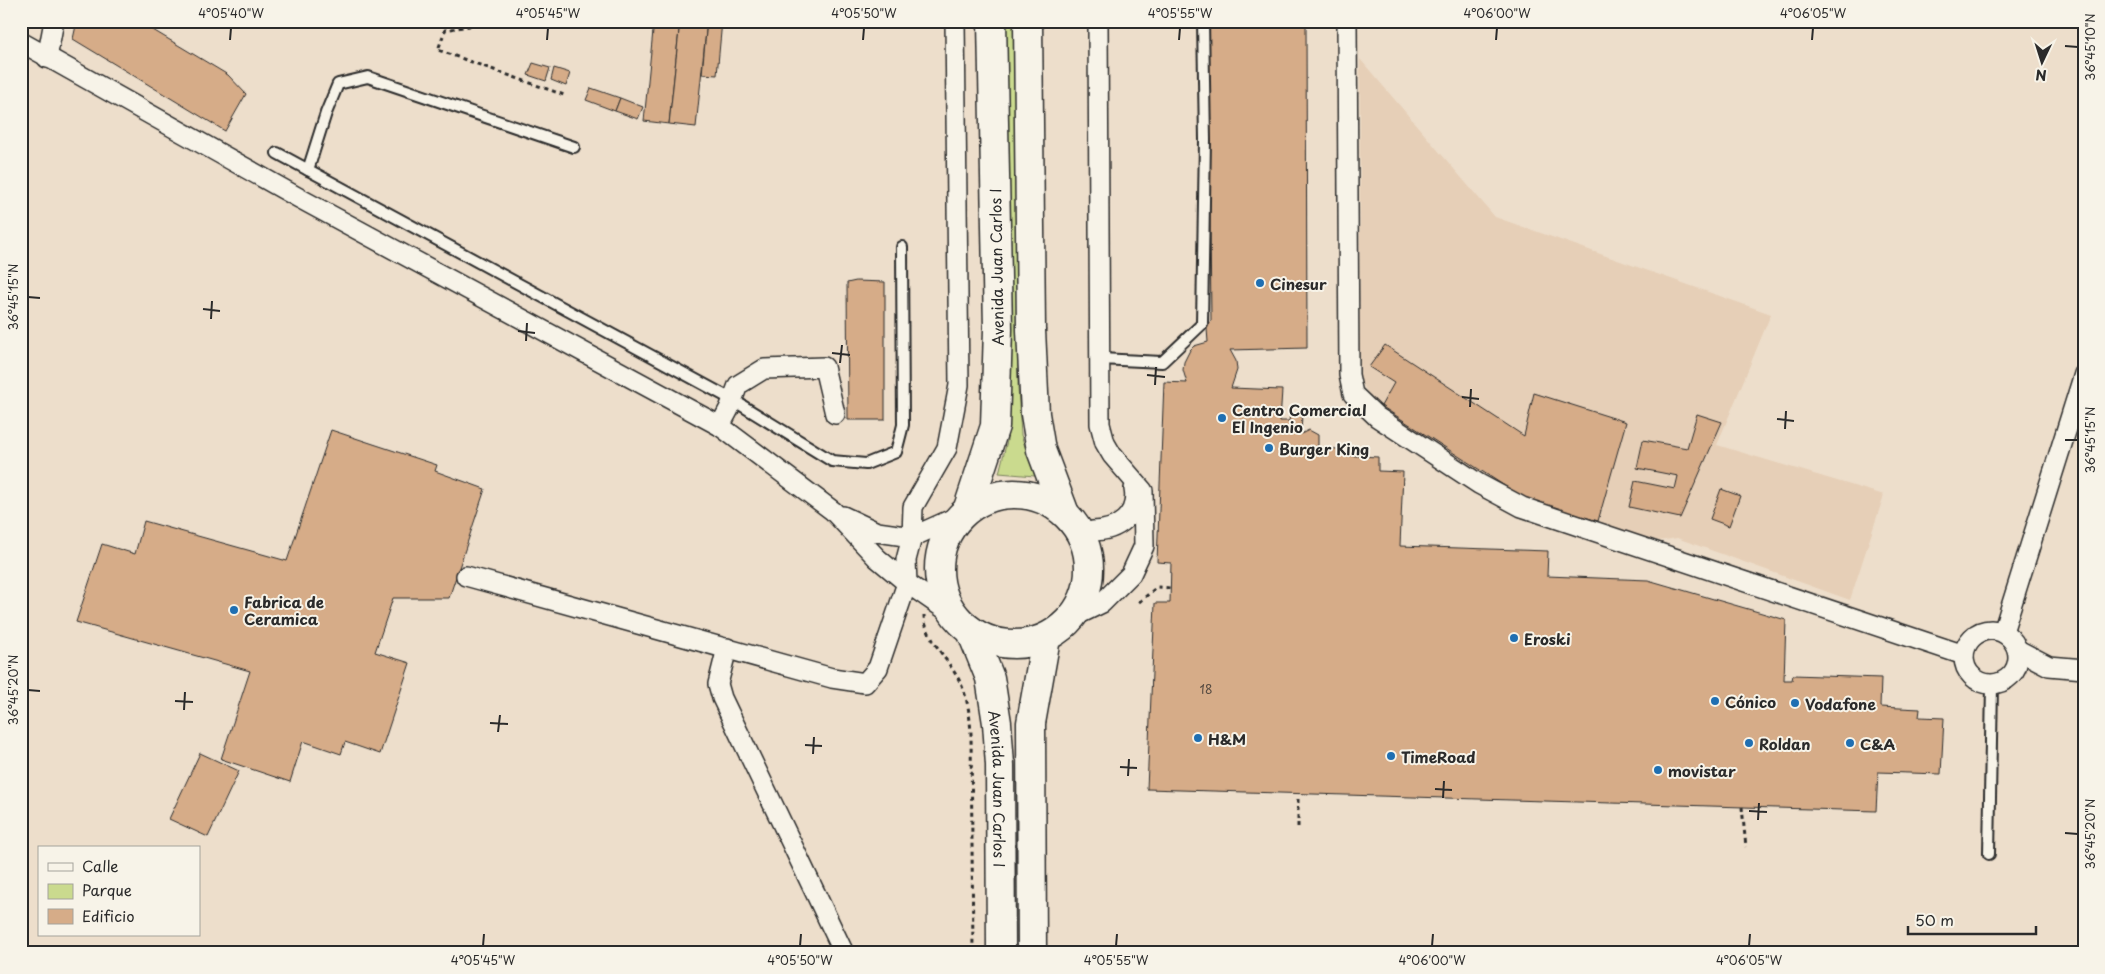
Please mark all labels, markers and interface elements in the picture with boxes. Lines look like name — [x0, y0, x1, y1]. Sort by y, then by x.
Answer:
text: 4°05'40"W — [198, 4, 264, 22]
text: 4°05'45"W — [516, 4, 581, 22]
text: 4°05'50"W — [831, 4, 897, 22]
text: 4°05'55"W — [1148, 4, 1213, 22]
text: 4°06'00"W — [1463, 4, 1531, 22]
text: 4°06'05"W — [1780, 4, 1847, 22]
text: 36°45'10"N — [2081, 13, 2099, 81]
north arrow — [2018, 38, 2068, 88]
text: N — [2035, 65, 2047, 86]
street label: Avenida Juan Carlos I — [983, 188, 1009, 346]
text: 36°45'15"N — [4, 264, 22, 330]
place label: Cinesur — [1270, 272, 1327, 295]
marker: Cinesur — [1254, 277, 1266, 289]
place label: Centro Comercial El Ingenio — [1232, 398, 1366, 438]
text: 36°45'15"N — [2081, 407, 2099, 473]
marker: Centro Comercial El Ingenio — [1216, 412, 1228, 424]
place label: Burger King — [1279, 437, 1369, 460]
marker: Burger King — [1263, 442, 1275, 454]
place label: Fabrica de Ceramica — [244, 590, 324, 630]
marker: Fabrica de Ceramica — [228, 604, 240, 616]
place label: Eroski — [1524, 627, 1571, 650]
marker: Eroski — [1508, 632, 1520, 644]
text: 36°45'20"N — [4, 655, 22, 725]
house number: 18 — [1200, 680, 1212, 698]
place label: Cónico — [1725, 690, 1776, 713]
place label: Vodafone — [1805, 692, 1876, 715]
marker: Cónico — [1709, 695, 1721, 707]
marker: Vodafone — [1789, 697, 1801, 709]
street label: Avenida Juan Carlos I — [984, 708, 1012, 868]
place label: H&M — [1208, 727, 1246, 750]
marker: H&M — [1192, 732, 1204, 744]
place label: Roldan — [1759, 732, 1810, 755]
place label: C&A — [1860, 732, 1896, 755]
marker: Roldan — [1743, 737, 1755, 749]
marker: C&A — [1844, 737, 1856, 749]
place label: TimeRoad — [1401, 745, 1476, 768]
marker: TimeRoad — [1385, 750, 1397, 762]
place label: movistar — [1668, 759, 1736, 782]
marker: movistar — [1652, 764, 1664, 776]
text: 36°45'20"N — [2081, 799, 2099, 869]
legend — [38, 846, 200, 936]
text: Calle — [82, 854, 119, 877]
text: Parque — [82, 878, 132, 901]
text: Edificio — [82, 904, 135, 927]
scale bar — [1908, 904, 2035, 936]
text: 50 m — [1915, 908, 1954, 931]
text: 4°05'45"W — [451, 951, 516, 969]
text: 4°05'50"W — [767, 951, 833, 969]
text: 4°05'55"W — [1084, 951, 1149, 969]
text: 4°06'00"W — [1398, 951, 1466, 969]
text: 4°06'05"W — [1716, 951, 1783, 969]

